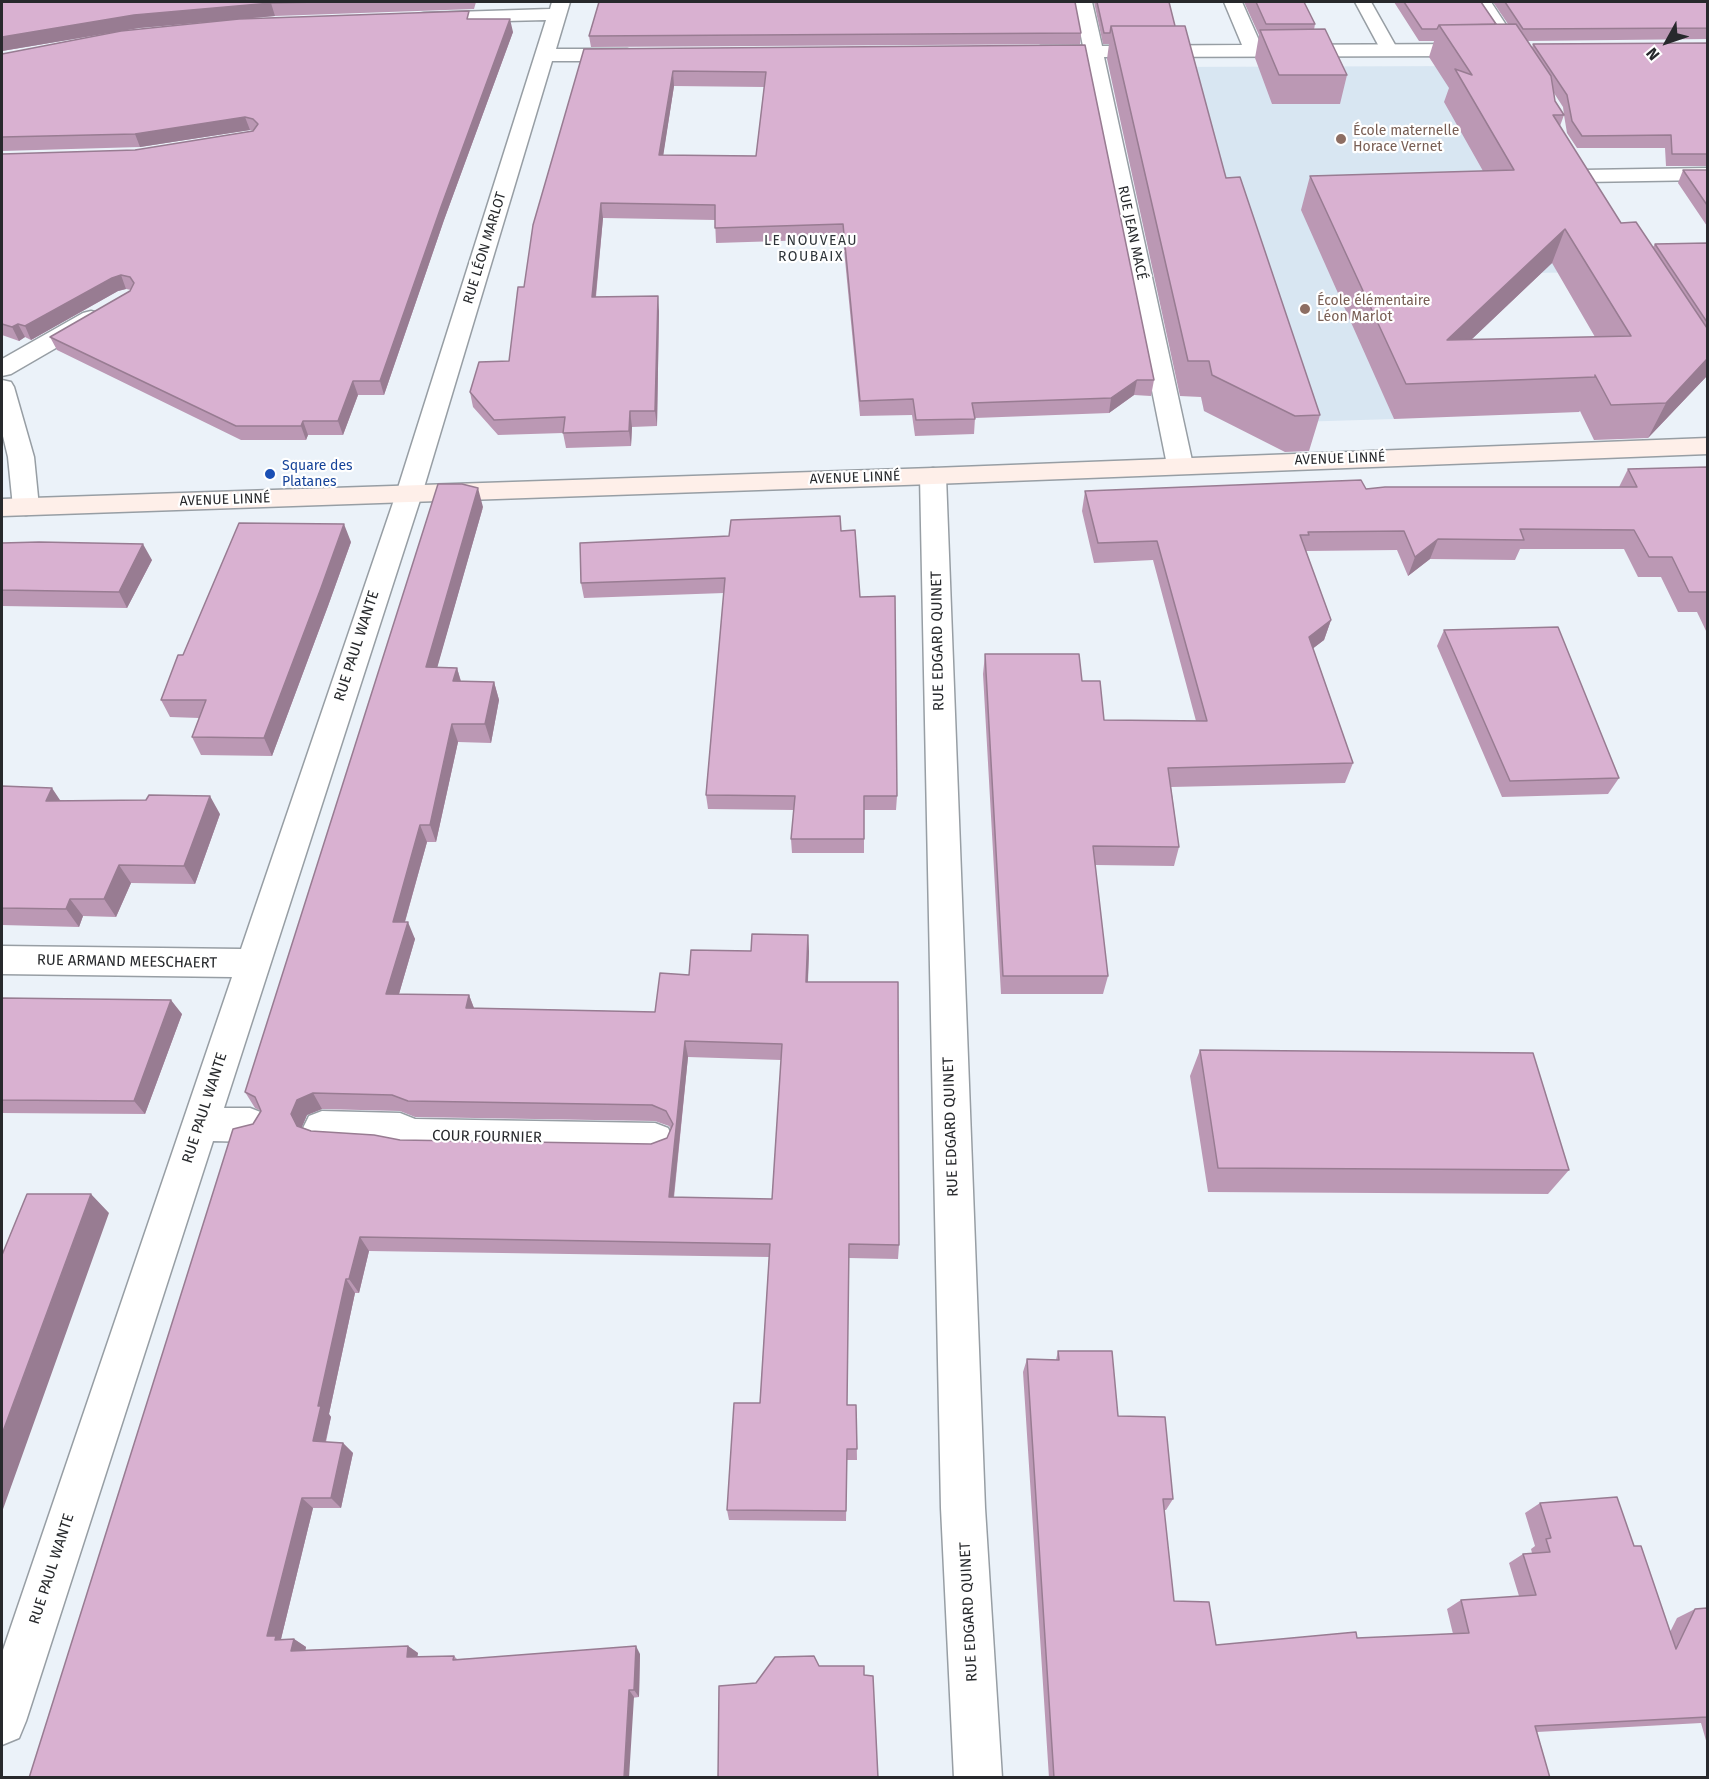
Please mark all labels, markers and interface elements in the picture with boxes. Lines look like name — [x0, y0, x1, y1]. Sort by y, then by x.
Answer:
north arrow — [1637, 12, 1697, 72]
text: N — [1642, 44, 1664, 64]
place label: École maternelle Horace Vernet — [1353, 123, 1459, 156]
marker: École maternelle Horace Vernet — [1334, 132, 1348, 146]
street label: RUE JEAN MACÉ — [1114, 184, 1150, 282]
street label: RUE LÉON MARLOT — [460, 190, 510, 306]
district label: LE NOUVEAU ROUBAIX — [764, 233, 858, 266]
place label: École élémentaire Léon Marlot — [1317, 293, 1430, 326]
marker: École élémentaire Léon Marlot — [1298, 302, 1312, 316]
street label: AVENUE LINNÉ — [1294, 449, 1386, 469]
place label: Square des Platanes — [282, 458, 353, 490]
marker: Square des Platanes — [263, 467, 277, 481]
street label: AVENUE LINNÉ — [809, 468, 901, 488]
street label: AVENUE LINNÉ — [179, 490, 271, 510]
street label: RUE EDGARD QUINET — [928, 571, 948, 711]
street label: RUE PAUL WANTE — [331, 588, 383, 704]
street label: RUE ARMAND MEESCHAERT — [37, 951, 217, 973]
street label: RUE PAUL WANTE — [179, 1050, 231, 1166]
street label: RUE EDGARD QUINET — [940, 1057, 962, 1197]
street label: COUR FOURNIER — [432, 1127, 542, 1147]
street label: RUE PAUL WANTE — [26, 1511, 78, 1627]
street label: RUE EDGARD QUINET — [956, 1542, 982, 1682]

